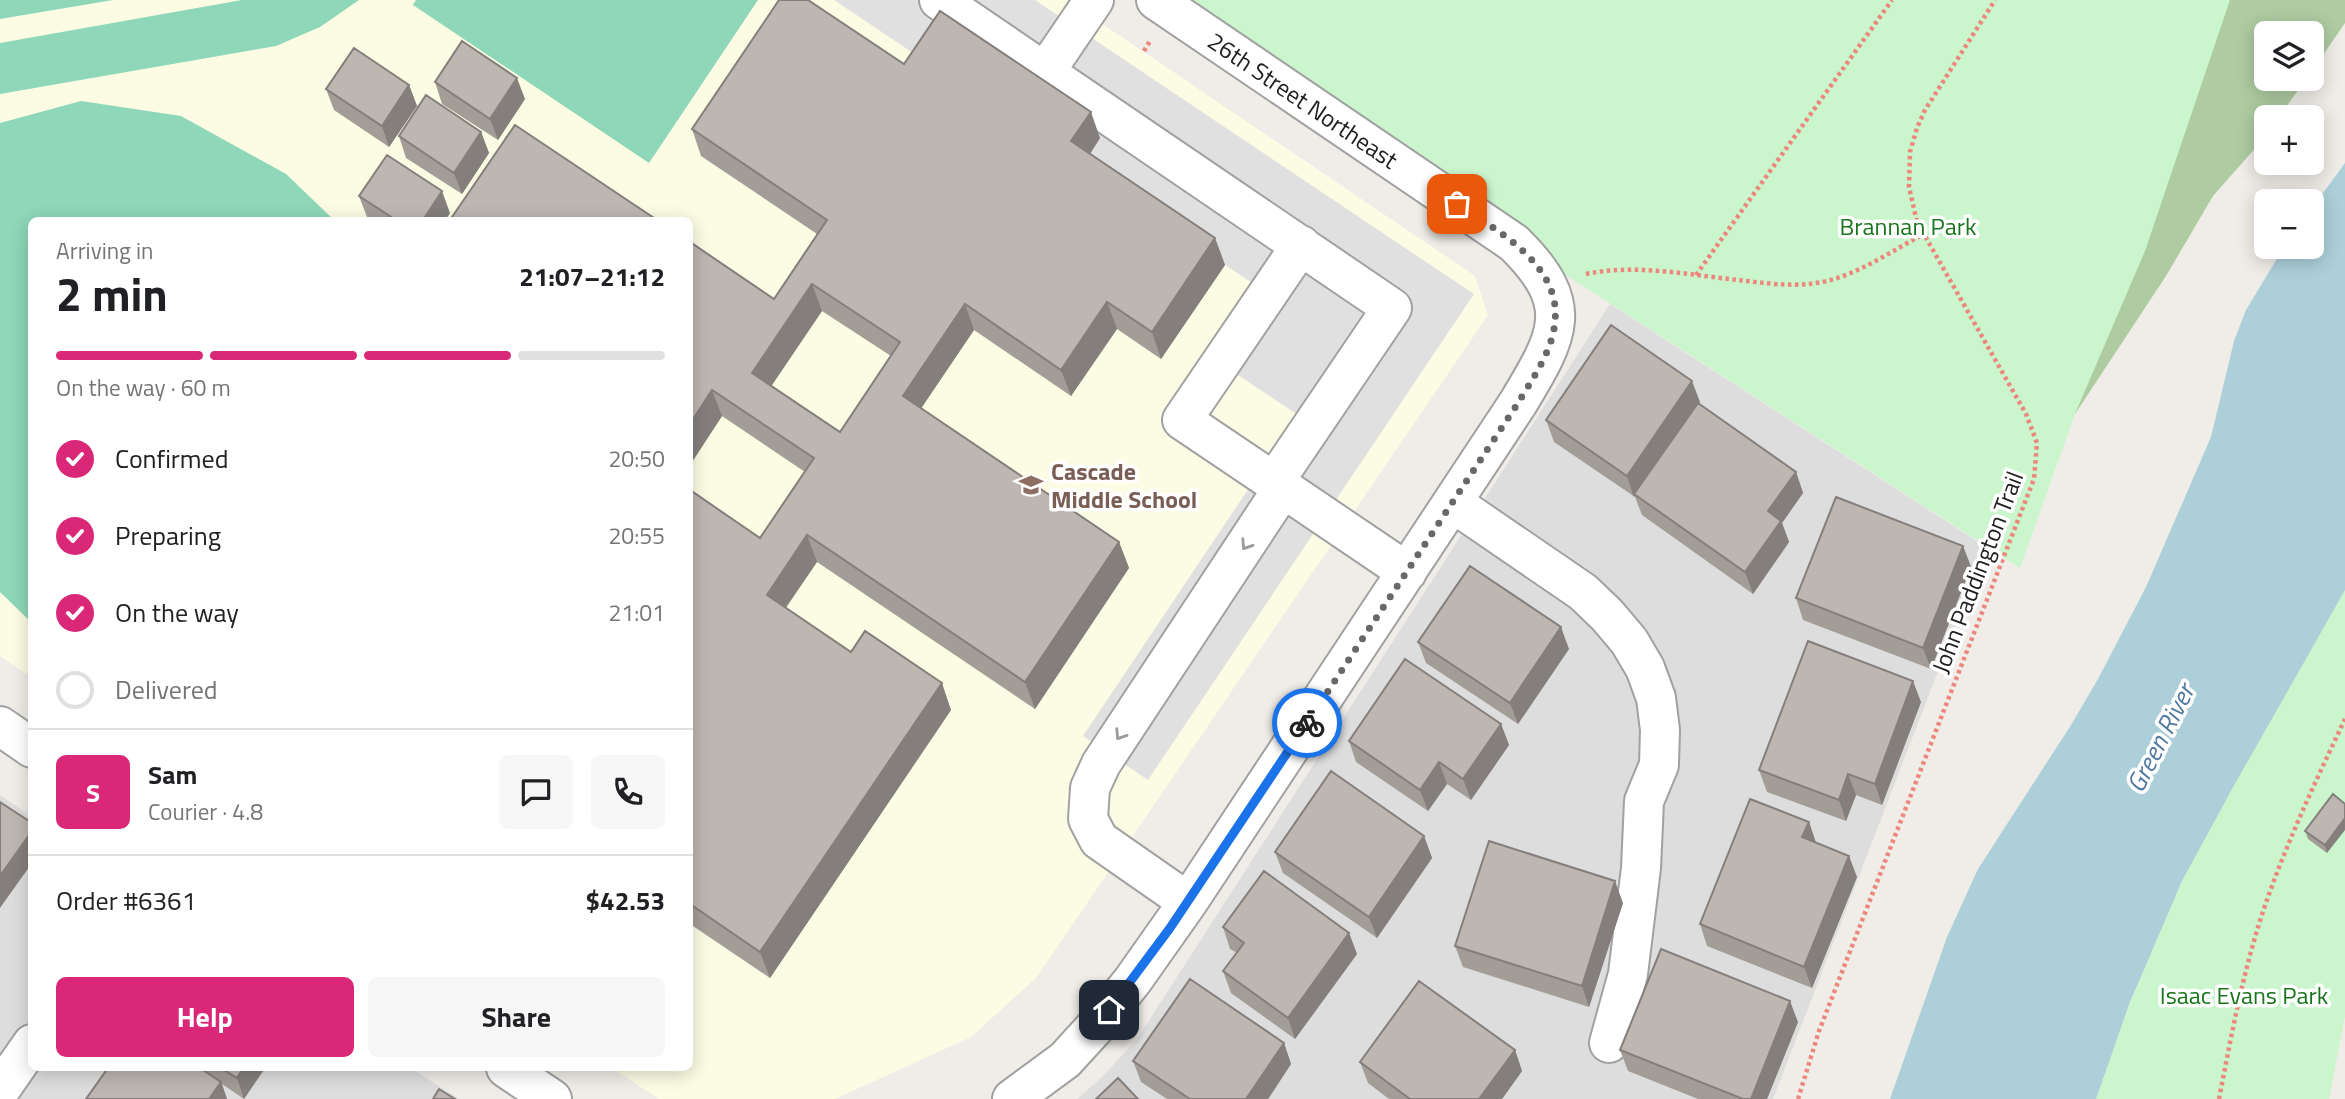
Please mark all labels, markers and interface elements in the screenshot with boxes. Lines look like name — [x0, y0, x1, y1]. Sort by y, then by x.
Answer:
map controls — [2254, 21, 2324, 259]
button: layers — [2254, 21, 2324, 91]
street label: 26th Street Northeast — [1201, 23, 1406, 178]
button: + — [2254, 105, 2324, 175]
pin — [1427, 174, 1487, 234]
icon: bag — [1438, 185, 1476, 223]
button: − — [2254, 189, 2324, 259]
park label: Brannan Park — [1839, 208, 1977, 244]
text: Arriving in — [56, 233, 153, 268]
text: 21:07–21:12 — [519, 257, 665, 296]
text: 2 min — [56, 259, 168, 329]
text: On the way · 60 m — [56, 370, 231, 405]
text: Confirmed — [115, 439, 229, 478]
icon: check — [56, 440, 94, 478]
text: 20:50 — [608, 441, 665, 476]
place label: Cascade Middle School — [1051, 453, 1197, 517]
street label: John Paddington Trail — [1922, 466, 2032, 678]
school or university icon: Cascade Middle School — [1017, 471, 1045, 499]
text: Preparing — [115, 516, 221, 555]
icon: check — [56, 517, 94, 555]
text: 20:55 — [608, 518, 665, 553]
one-way arrow — [1241, 537, 1254, 550]
text: On the way — [115, 593, 239, 632]
icon: check — [56, 594, 94, 632]
text: 21:01 — [608, 595, 665, 630]
text: Delivered — [115, 670, 218, 709]
water label: Green River — [2116, 674, 2205, 799]
courier — [1272, 688, 1342, 758]
icon: bike — [1288, 704, 1326, 742]
one-way arrow — [1116, 727, 1129, 740]
text: Sam — [148, 755, 197, 794]
button: chat — [499, 755, 573, 829]
button: phone — [591, 755, 665, 829]
text: S — [86, 773, 100, 812]
text: Courier · 4.8 — [148, 794, 263, 829]
text: Order #6361 — [56, 881, 196, 920]
text: $42.53 — [586, 881, 665, 920]
button: Help — [56, 977, 354, 1057]
button: Share — [368, 977, 665, 1057]
park label: Isaac Evans Park — [2160, 977, 2329, 1013]
pin — [1079, 980, 1139, 1040]
icon: home — [1090, 991, 1128, 1029]

